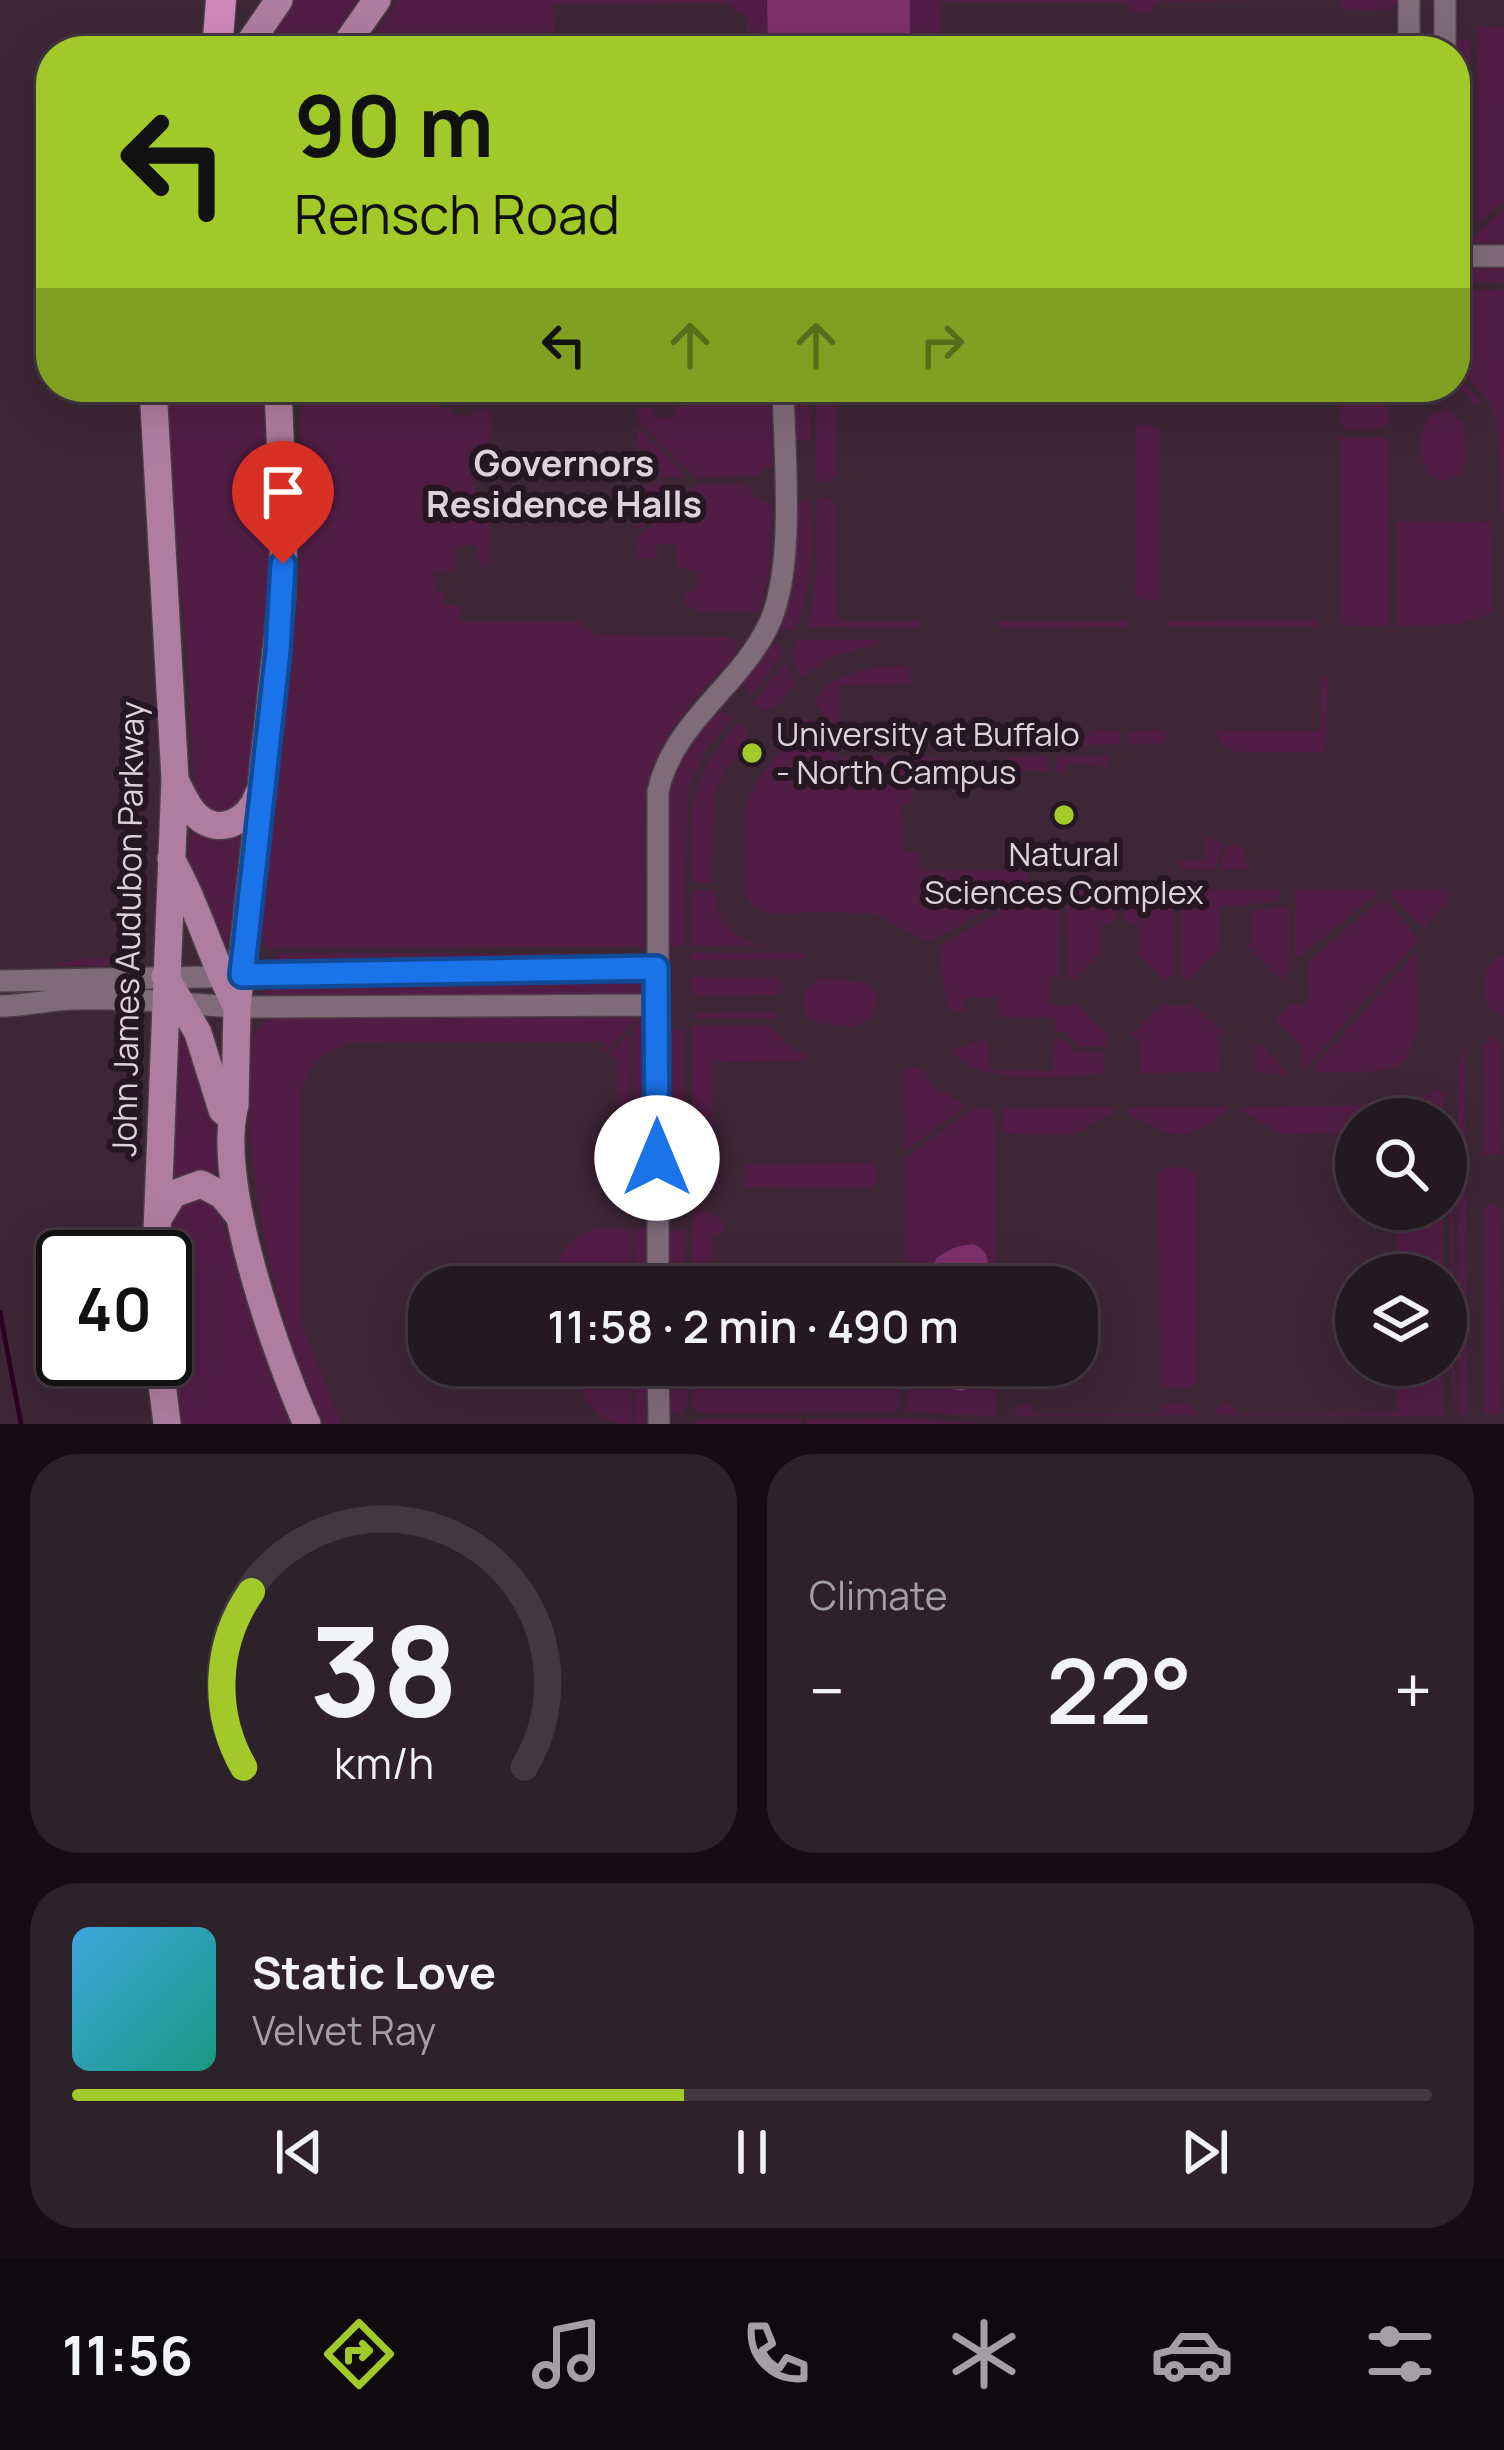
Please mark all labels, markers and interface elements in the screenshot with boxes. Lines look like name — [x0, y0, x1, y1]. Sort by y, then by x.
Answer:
text: 90 m — [294, 67, 494, 182]
icon: left — [96, 84, 252, 240]
text: Rensch Road — [294, 176, 620, 250]
icon: left — [531, 312, 597, 378]
icon: ahead — [657, 312, 723, 378]
icon: ahead — [783, 312, 849, 378]
icon: right — [909, 312, 975, 378]
district label: Governors Residence Halls — [426, 438, 702, 528]
pin — [232, 441, 334, 564]
icon: arrive — [250, 459, 316, 525]
street label: John James Audubon Parkway — [101, 701, 154, 1157]
place label: University at Buffalo - North Campus — [776, 711, 1080, 794]
marker: University at Buffalo - North Campus — [739, 740, 765, 766]
marker: Natural Sciences Complex — [1051, 802, 1077, 828]
place label: Natural Sciences Complex — [924, 831, 1204, 914]
position arrow — [594, 1095, 720, 1221]
map controls — [1335, 1098, 1467, 1386]
button: search — [1335, 1098, 1467, 1230]
speed limit sign: 40 — [36, 1230, 192, 1386]
button: layers — [1335, 1254, 1467, 1386]
text: 11:58 · 2 min · 490 m — [547, 1295, 959, 1357]
text: Climate — [809, 1568, 948, 1622]
text: 38 — [309, 1583, 458, 1753]
text: 22° — [1046, 1628, 1192, 1751]
text: − — [809, 1645, 845, 1735]
text: + — [1394, 1645, 1432, 1735]
text: km/h — [334, 1732, 433, 1791]
text: Static Love — [252, 1941, 496, 2003]
text: Velvet Ray — [252, 2003, 436, 2057]
icon: previous — [266, 2119, 332, 2185]
icon: pause — [719, 2119, 785, 2185]
icon: next — [1172, 2119, 1238, 2185]
icon: directions — [317, 2312, 401, 2396]
icon: music — [525, 2312, 609, 2396]
icon: phone — [734, 2312, 818, 2396]
icon: climate — [942, 2312, 1026, 2396]
icon: car — [1150, 2312, 1234, 2396]
icon: filters — [1358, 2312, 1442, 2396]
text: 11:56 — [62, 2317, 193, 2391]

